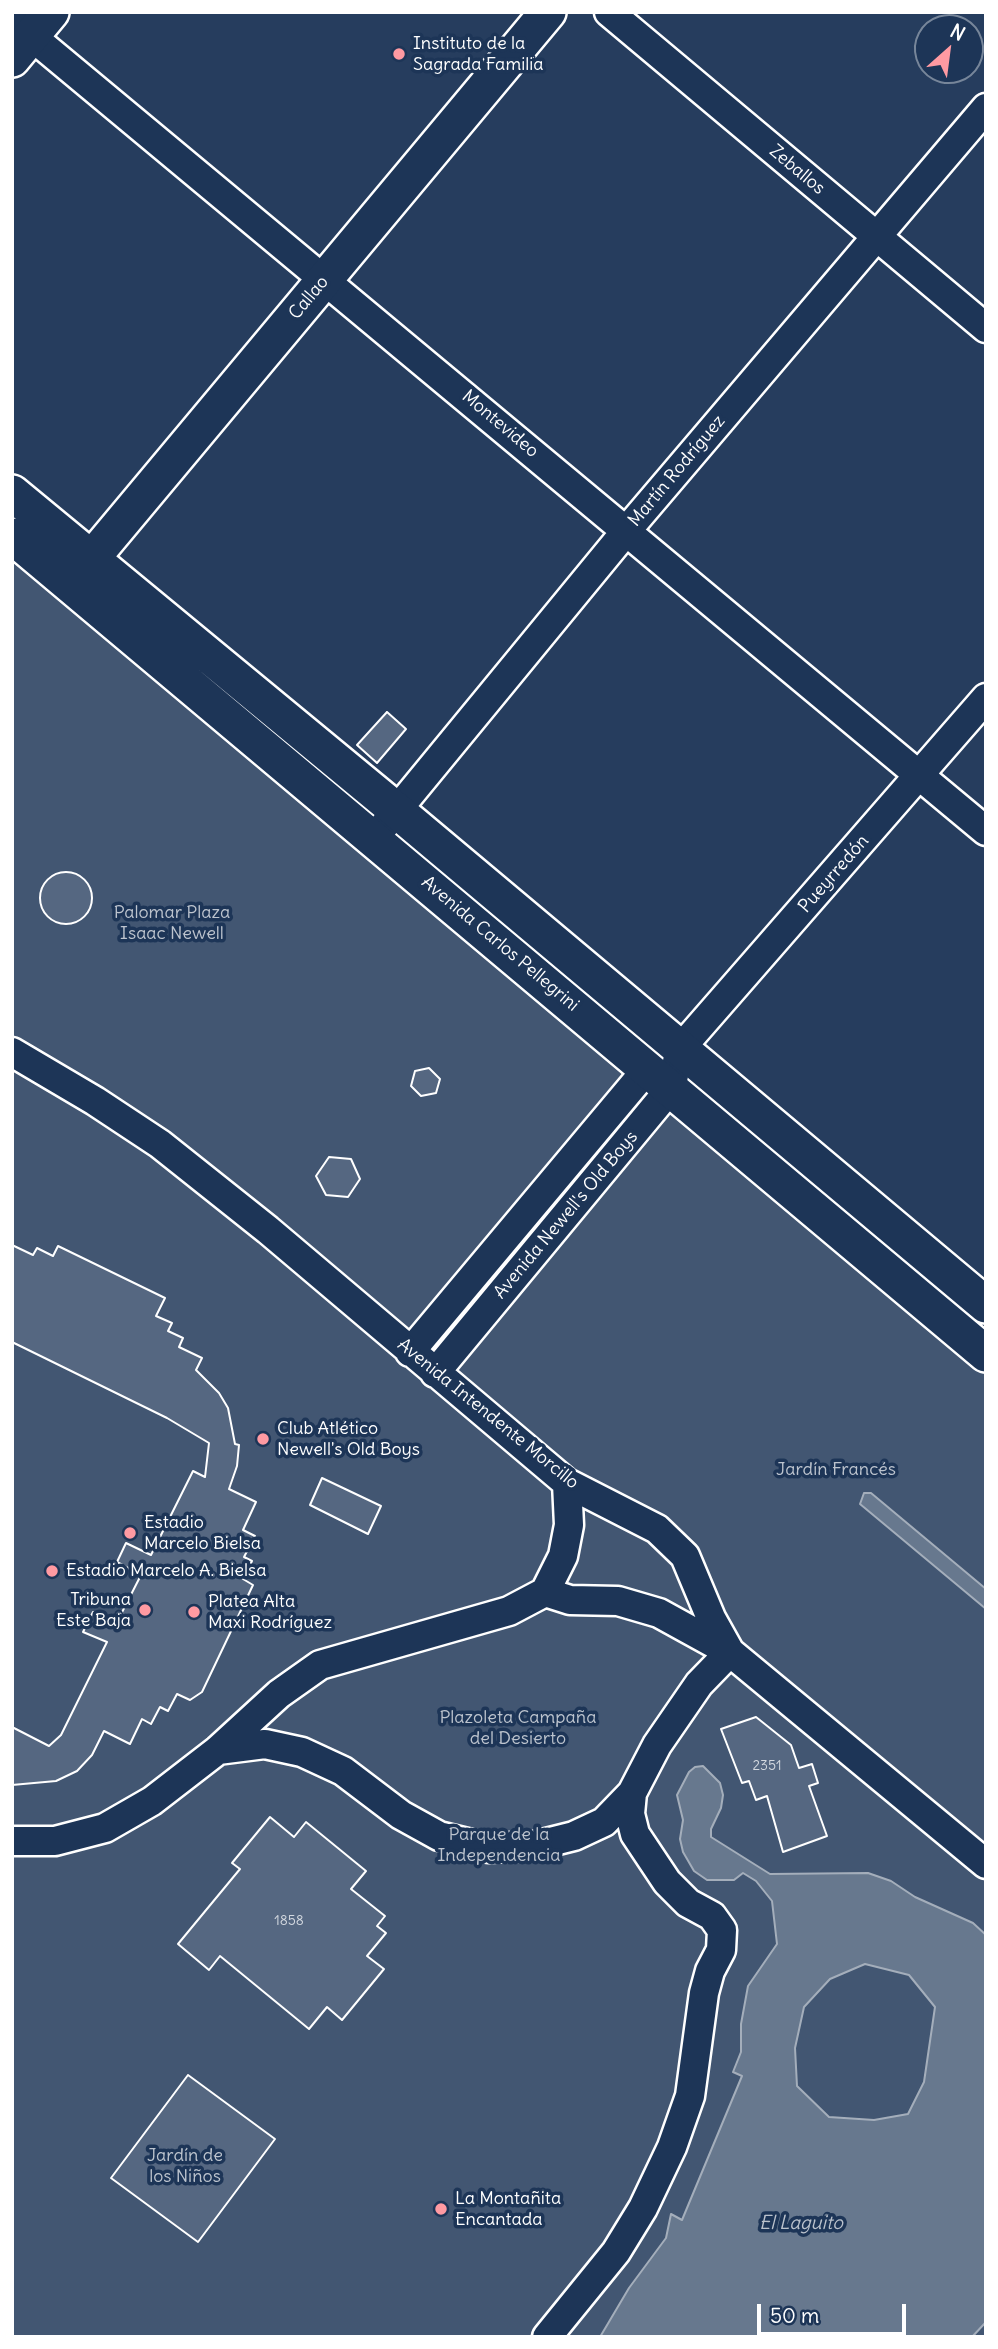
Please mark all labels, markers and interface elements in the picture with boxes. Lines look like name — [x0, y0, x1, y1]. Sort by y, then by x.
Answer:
north arrow — [914, 14, 984, 84]
text: N — [946, 19, 969, 46]
place label: Instituto de la Sagrada Familia — [413, 33, 544, 76]
marker: Instituto de la Sagrada Familia — [391, 46, 407, 62]
street label: Zeballos — [765, 141, 829, 199]
street label: Callao — [285, 272, 333, 324]
street label: Montevideo — [457, 386, 543, 462]
street label: Martín Rodríguez — [624, 411, 730, 531]
street label: Pueyrredón — [794, 831, 874, 917]
street label: Avenida Carlos Pellegrini — [417, 872, 583, 1016]
park label: Palomar Plaza Isaac Newell — [114, 902, 230, 944]
street label: Avenida Newell's Old Boys — [489, 1127, 643, 1303]
street label: Avenida Intendente Morcillo — [393, 1334, 583, 1494]
place label: Club Atlético Newell's Old Boys — [277, 1418, 420, 1460]
marker: Club Atlético Newell's Old Boys — [255, 1431, 271, 1447]
park label: Jardín Francés — [776, 1459, 896, 1481]
place label: Estadio Marcelo Bielsa — [144, 1512, 261, 1554]
marker: Estadio Marcelo Bielsa — [122, 1525, 138, 1541]
place label: Estadio Marcelo A. Bielsa — [66, 1560, 267, 1582]
marker: Estadio Marcelo A. Bielsa — [44, 1563, 60, 1579]
place label: Tribuna Este Baja — [56, 1589, 131, 1632]
place label: Platea Alta Maxi Rodríguez — [208, 1591, 332, 1634]
marker: Tribuna Este Baja — [137, 1602, 153, 1618]
marker: Platea Alta Maxi Rodríguez — [186, 1604, 202, 1620]
park label: Plazoleta Campaña del Desierto — [439, 1707, 597, 1750]
house number: 2351 — [752, 1758, 782, 1774]
park label: Parque de la Independencia — [438, 1824, 560, 1867]
house number: 1858 — [274, 1913, 304, 1929]
park label: Jardín de los Niños — [147, 2145, 223, 2188]
place label: La Montañita Encantada — [455, 2188, 561, 2230]
marker: La Montañita Encantada — [433, 2201, 449, 2217]
water label: El Laguito — [759, 2213, 843, 2235]
scale bar — [760, 2290, 909, 2334]
text: 50 m — [770, 2302, 819, 2329]

